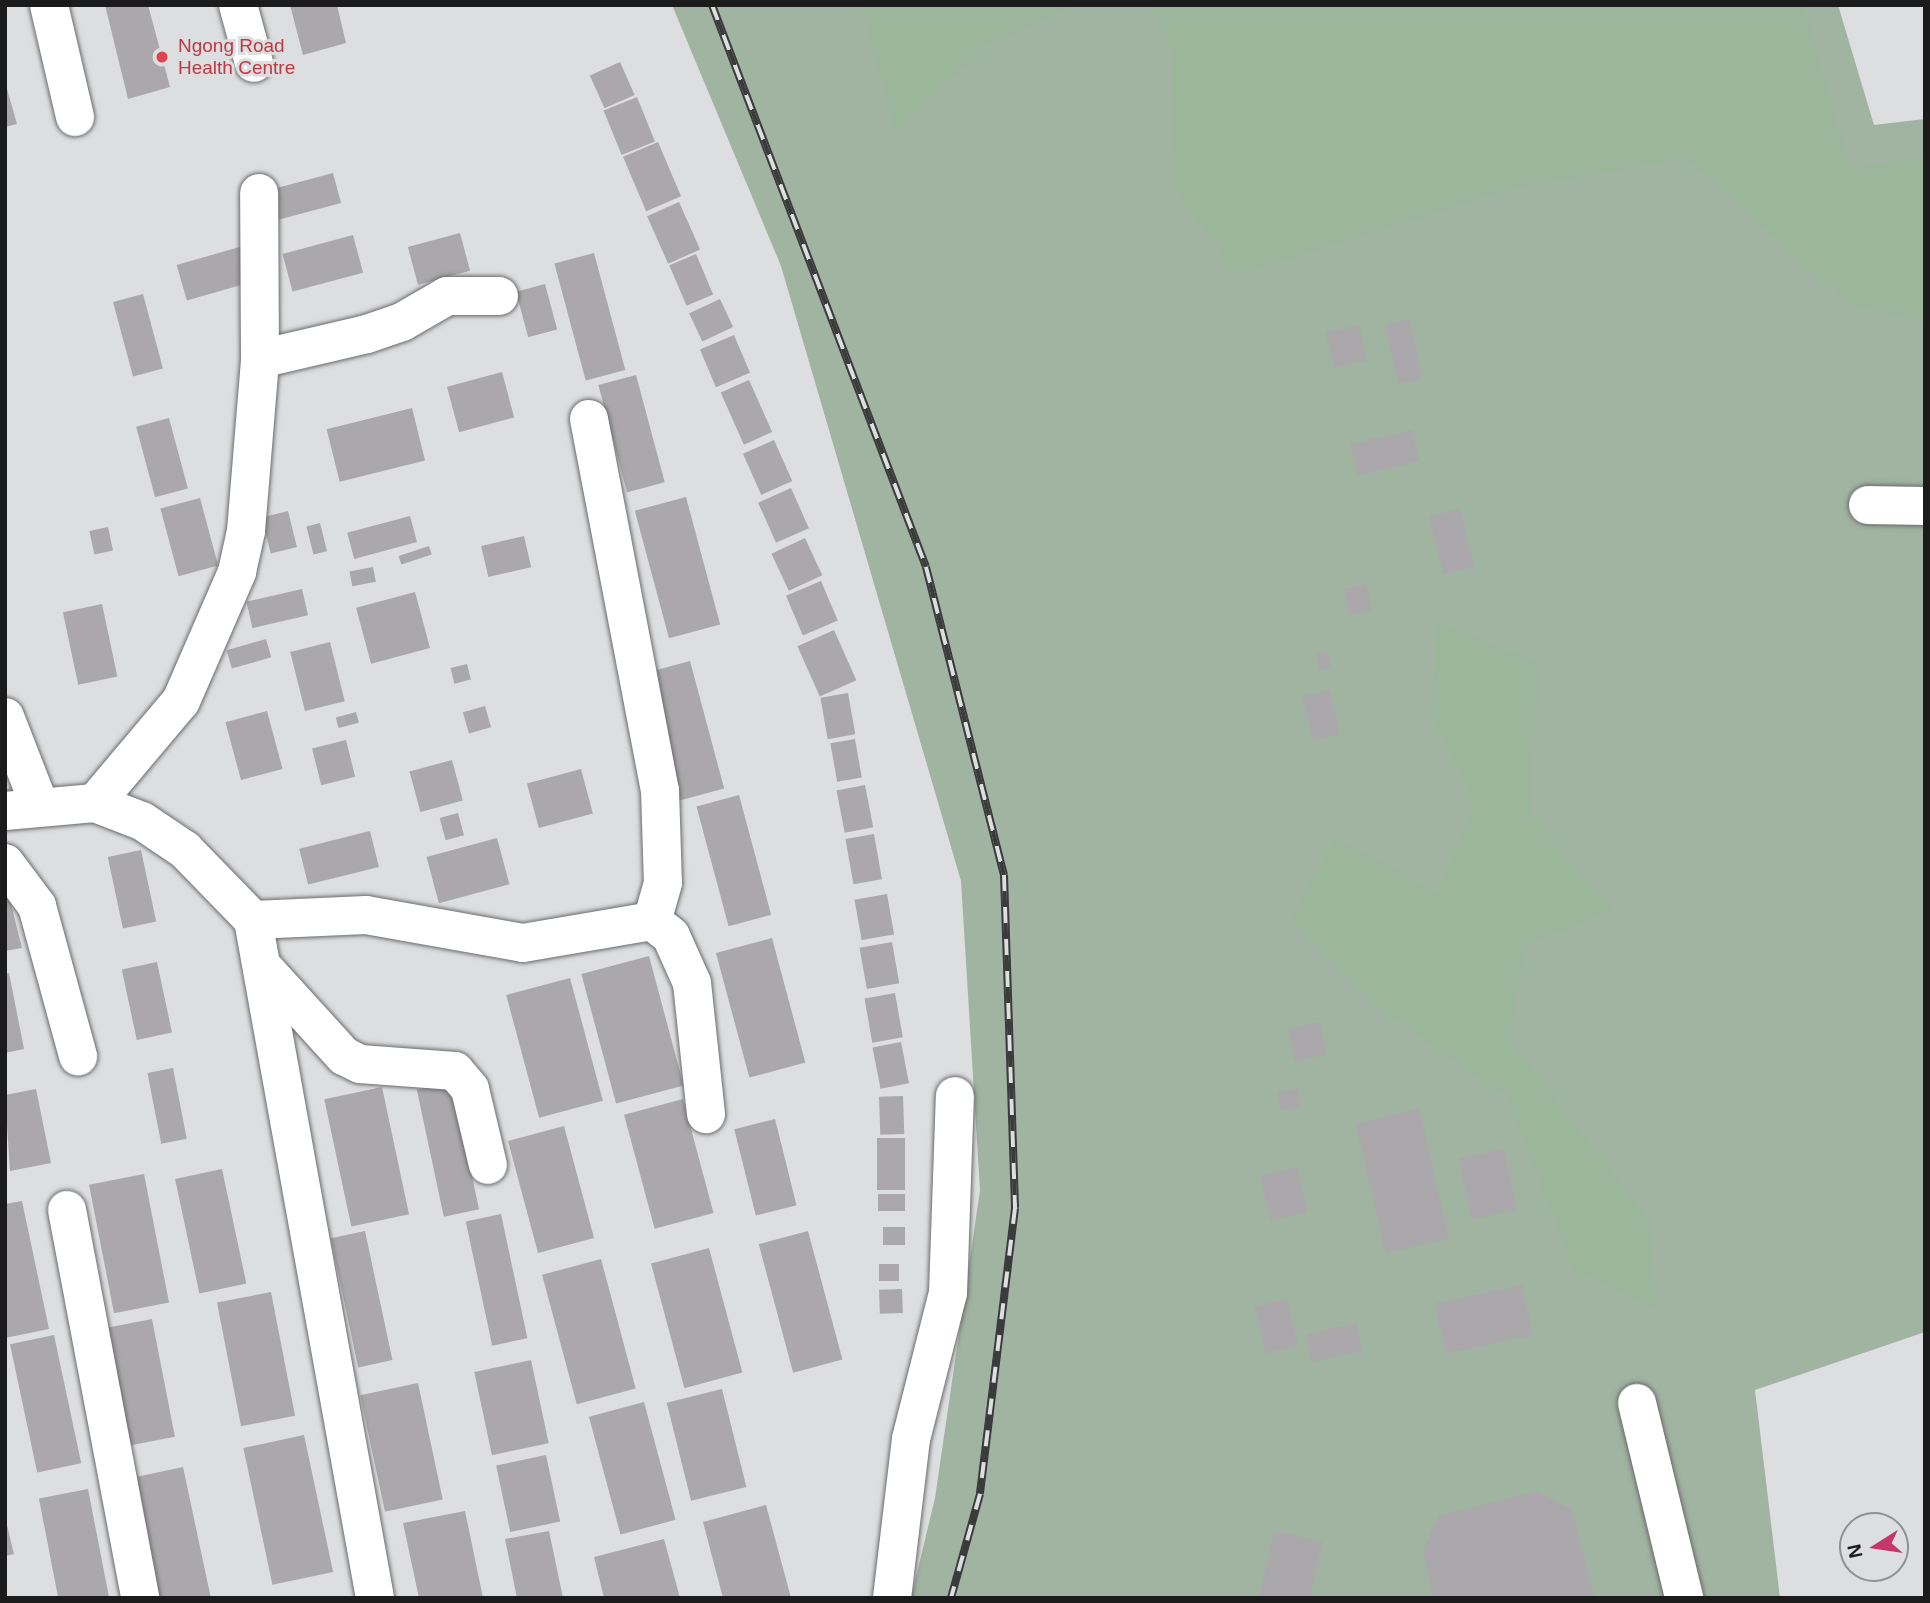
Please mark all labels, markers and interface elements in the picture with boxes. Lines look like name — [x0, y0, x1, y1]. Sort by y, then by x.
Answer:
place label: Ngong Road Health Centre — [178, 35, 295, 79]
marker: Ngong Road Health Centre — [152, 47, 172, 67]
north arrow — [1839, 1512, 1909, 1582]
text: N — [1843, 1542, 1867, 1560]

